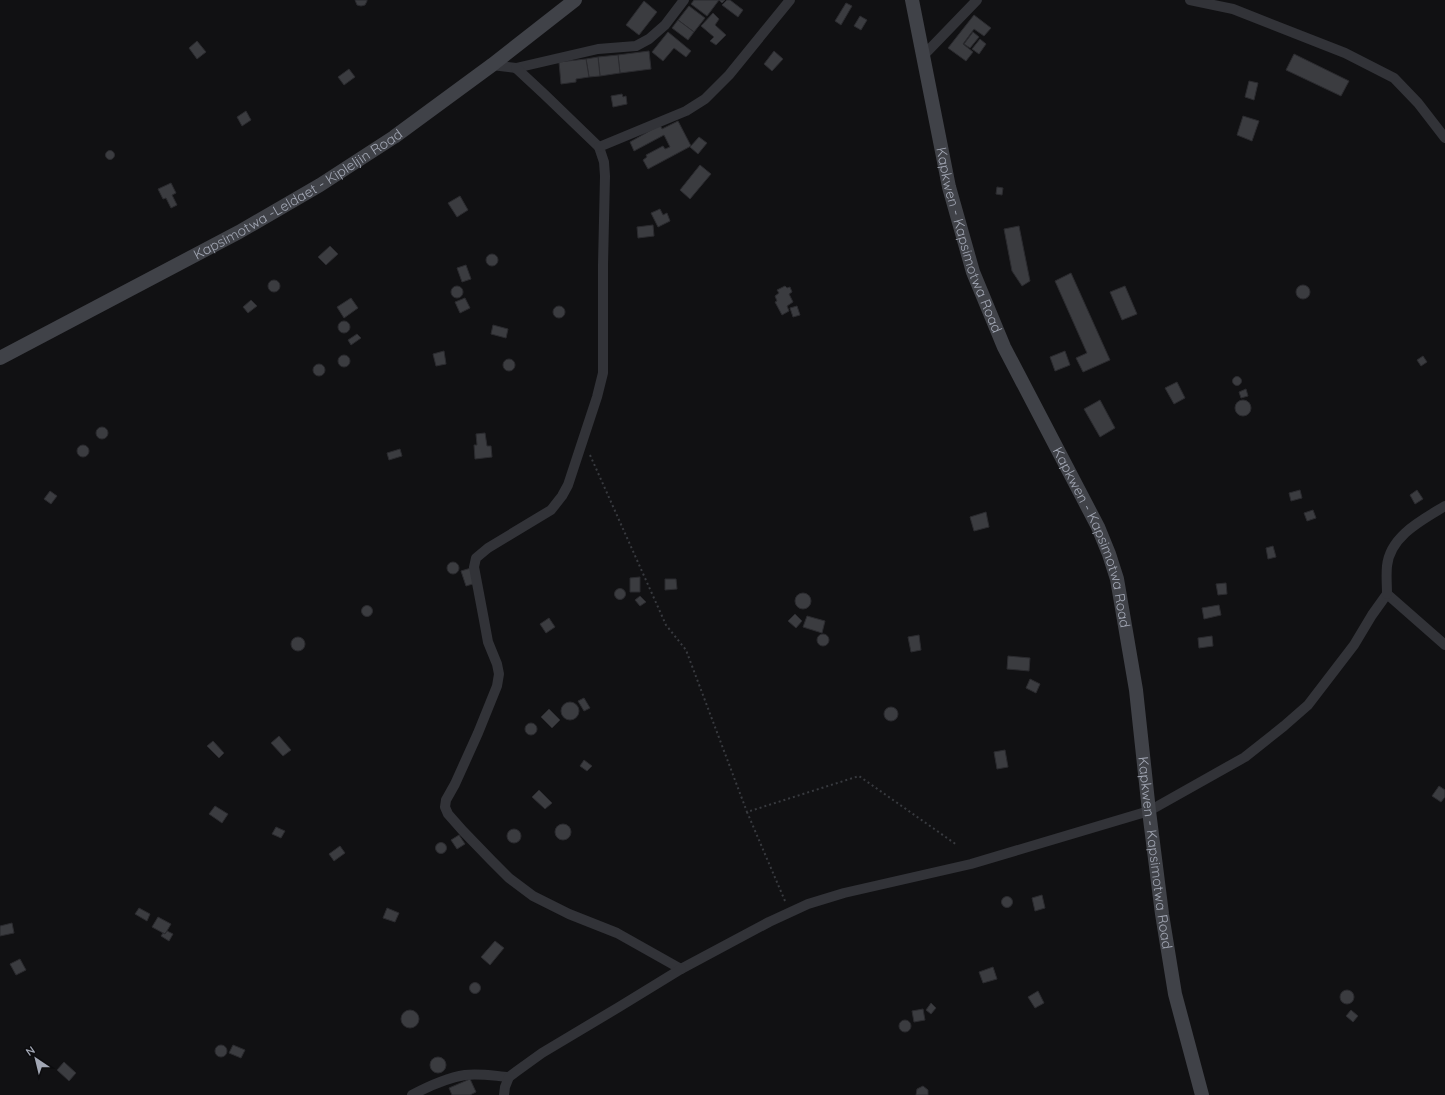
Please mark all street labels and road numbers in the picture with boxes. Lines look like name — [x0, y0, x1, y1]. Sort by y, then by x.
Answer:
street label: Kapsimotwa -Leldaet - Kipleljin Road — [190, 125, 406, 264]
street label: Kapkwen - Kapsimotwa Road — [932, 145, 1006, 335]
street label: Kapkwen - Kapsimotwa Road — [1049, 444, 1134, 629]
street label: Kapkwen - Kapsimotwa Road — [1134, 756, 1177, 950]

